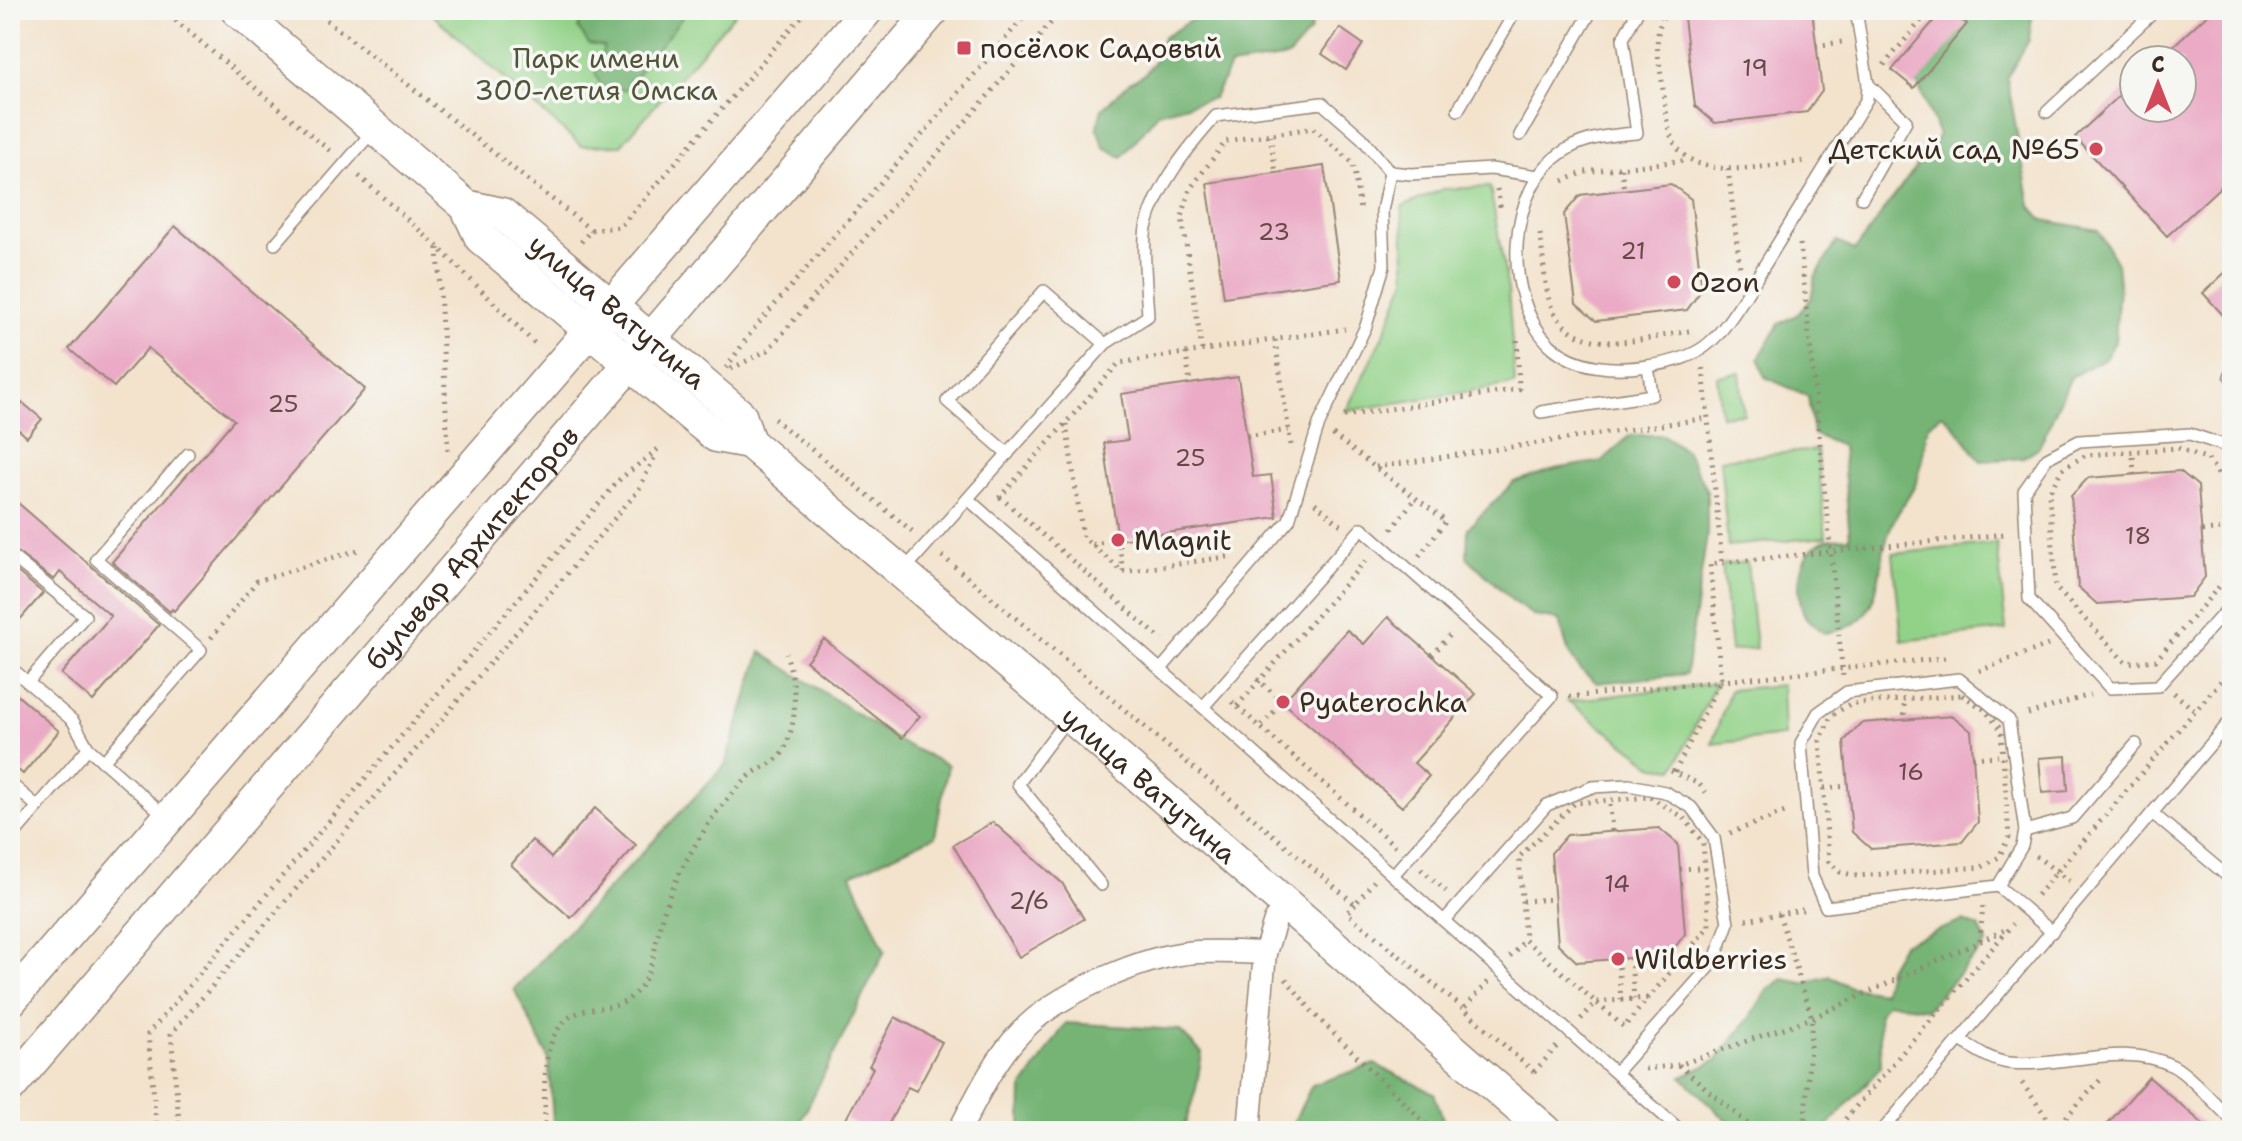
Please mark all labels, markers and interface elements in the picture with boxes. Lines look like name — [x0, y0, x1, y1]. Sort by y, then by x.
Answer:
place label: посёлок Садовый — [980, 29, 1222, 67]
park label: Парк имени 300-летия Омска — [474, 39, 718, 109]
marker: посёлок Садовый — [955, 39, 973, 57]
north arrow — [2118, 44, 2198, 124]
text: С — [2151, 50, 2165, 79]
house number: 19 — [1742, 52, 1768, 84]
place label: Детский сад №65 — [1829, 130, 2080, 168]
marker: Детский сад №65 — [2087, 140, 2105, 158]
house number: 23 — [1258, 216, 1290, 248]
street label: улица Ватутина — [520, 225, 715, 398]
house number: 21 — [1620, 235, 1646, 267]
place label: Ozon — [1690, 263, 1760, 301]
marker: Ozon — [1665, 273, 1683, 291]
house number: 25 — [267, 388, 299, 420]
street label: бульвар Архитекторов — [357, 418, 587, 678]
house number: 25 — [1174, 442, 1206, 474]
house number: 18 — [2125, 520, 2151, 552]
place label: Magnit — [1134, 521, 1232, 559]
marker: Magnit — [1109, 531, 1127, 549]
place label: Pyaterochka — [1299, 683, 1467, 721]
marker: Pyaterochka — [1274, 693, 1292, 711]
street label: улица Ватутина — [1053, 698, 1245, 872]
house number: 16 — [1898, 756, 1924, 788]
house number: 14 — [1604, 868, 1630, 900]
house number: 2/6 — [1009, 885, 1049, 917]
place label: Wildberries — [1634, 940, 1787, 978]
marker: Wildberries — [1609, 950, 1627, 968]

